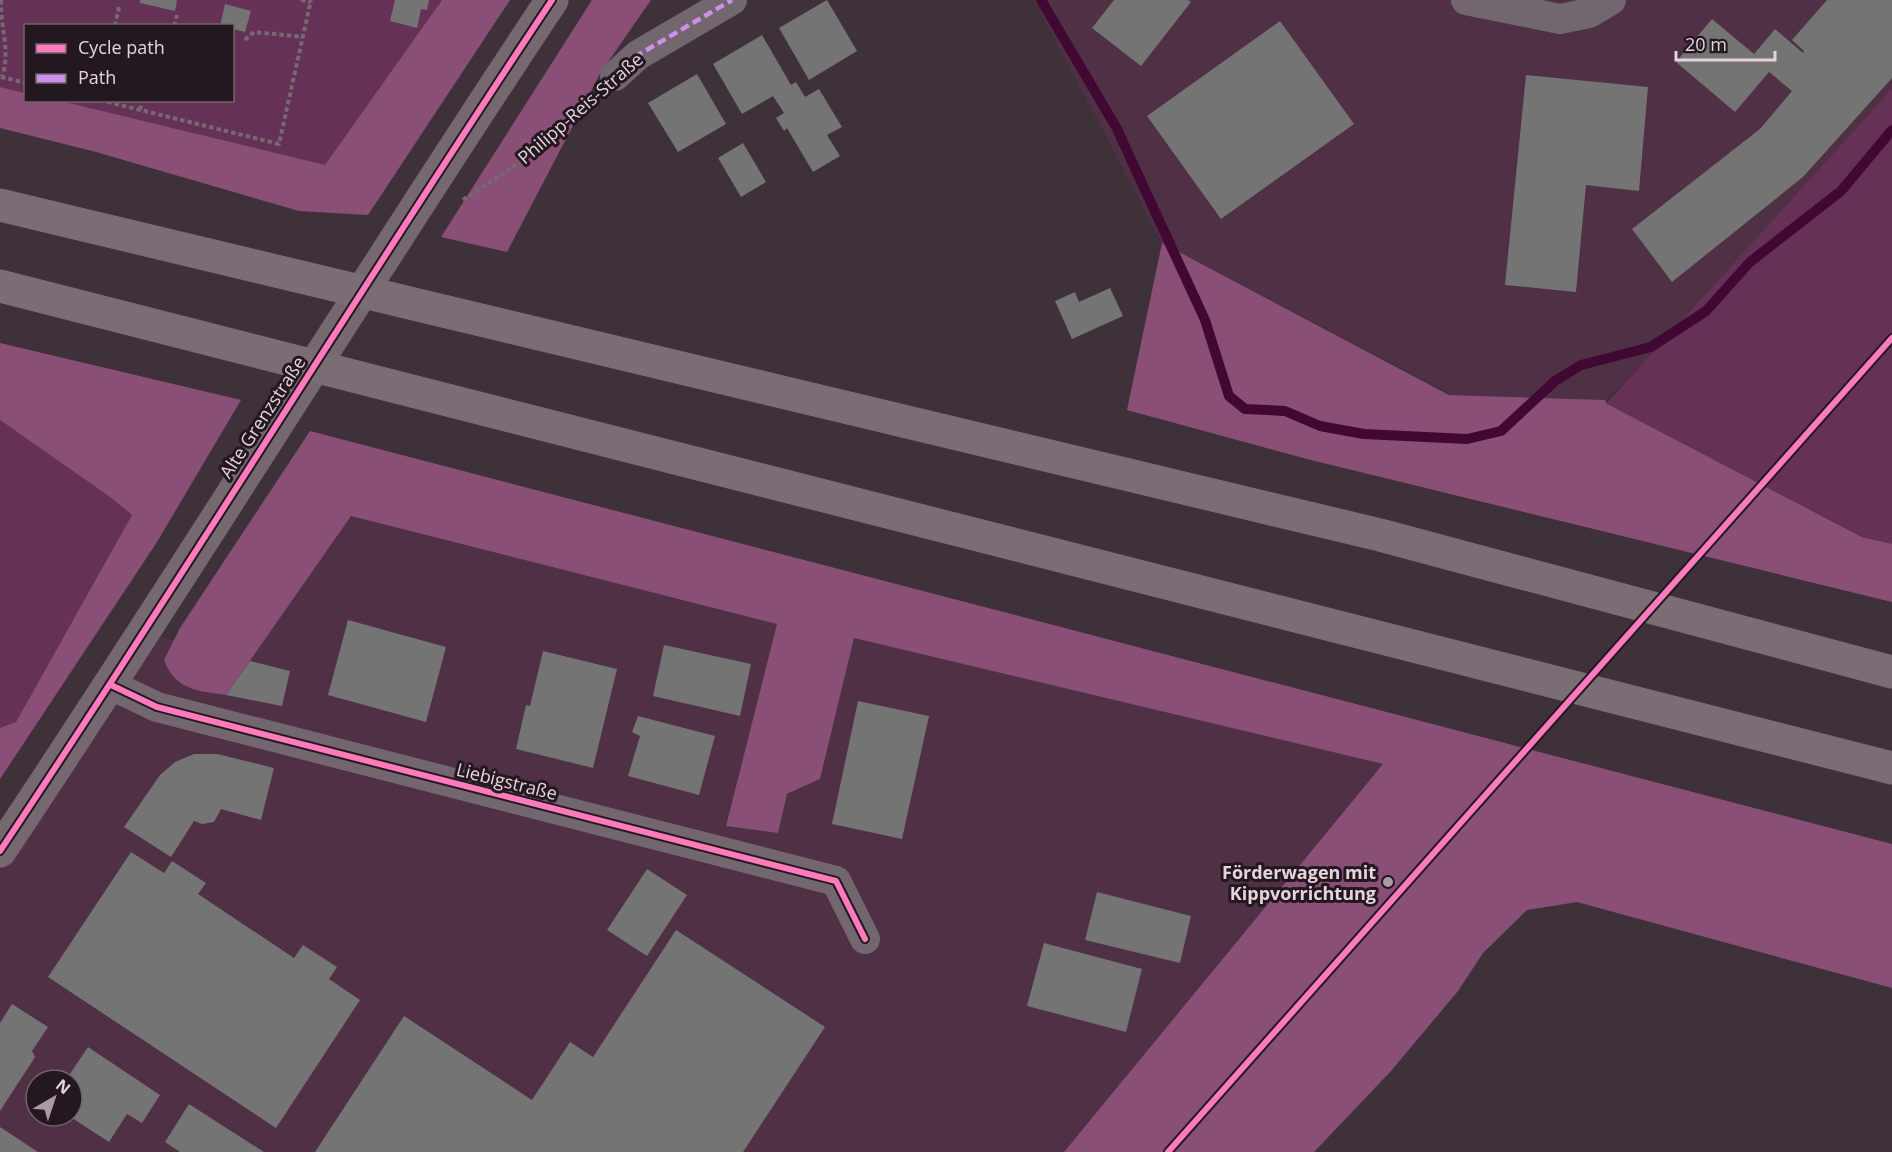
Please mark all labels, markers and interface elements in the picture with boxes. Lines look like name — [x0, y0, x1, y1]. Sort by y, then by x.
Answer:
legend — [24, 24, 234, 102]
scale bar — [1676, 24, 1775, 62]
text: 20 m — [1685, 32, 1727, 56]
text: Cycle path — [78, 35, 165, 59]
street label: Philipp-Reis-Straße — [512, 47, 648, 169]
text: Path — [78, 65, 116, 89]
street label: Alte Grenzstraße — [214, 351, 310, 483]
street label: Liebigstraße — [454, 757, 560, 805]
place label: Förderwagen mit Kippvorrichtung — [1222, 860, 1376, 905]
marker: Förderwagen mit Kippvorrichtung — [1381, 875, 1395, 889]
north arrow — [24, 1068, 84, 1128]
text: N — [51, 1074, 75, 1099]

